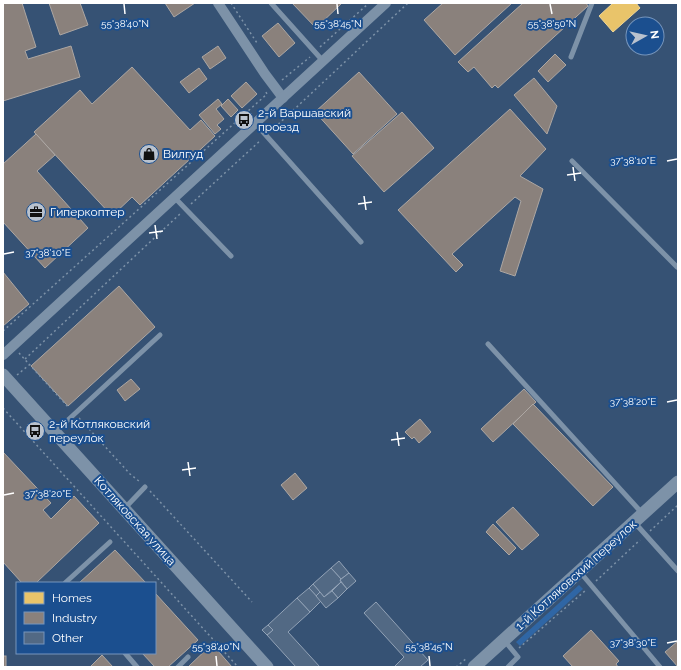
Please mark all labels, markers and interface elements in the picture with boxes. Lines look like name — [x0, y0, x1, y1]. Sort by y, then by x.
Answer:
north arrow — [625, 16, 665, 56]
text: 55°38'40"N — [101, 18, 149, 29]
text: 55°38'45"N — [314, 18, 362, 29]
text: 55°38'50"N — [528, 18, 576, 29]
text: N — [647, 30, 661, 40]
place label: 2-й Варшавский проезд — [258, 106, 351, 134]
bus stop icon: 2-й Варшавский проезд — [233, 109, 255, 131]
shop icon: Вилгуд — [138, 143, 160, 165]
place label: Вилгуд — [163, 147, 203, 161]
text: 37°38'10"E — [610, 155, 656, 166]
office icon: Гиперкоптер — [25, 201, 47, 223]
place label: Гиперкоптер — [50, 205, 125, 219]
text: 37°38'10"E — [25, 247, 71, 258]
text: 37°38'20"E — [610, 396, 656, 407]
place label: 2-й Котляковский переулок — [49, 417, 150, 445]
bus stop icon: 2-й Котляковский переулок — [24, 420, 46, 442]
street label: Котляковская улица — [91, 474, 179, 568]
text: 37°38'20"E — [25, 488, 71, 499]
street label: 1-й Котляковский переулок — [513, 517, 639, 633]
legend — [16, 582, 156, 654]
text: Homes — [52, 591, 92, 605]
text: Industry — [52, 611, 98, 625]
text: Other — [52, 631, 84, 645]
text: 37°38'30"E — [610, 637, 656, 648]
text: 55°38'40"N — [192, 641, 240, 652]
text: 55°38'45"N — [405, 641, 453, 652]

